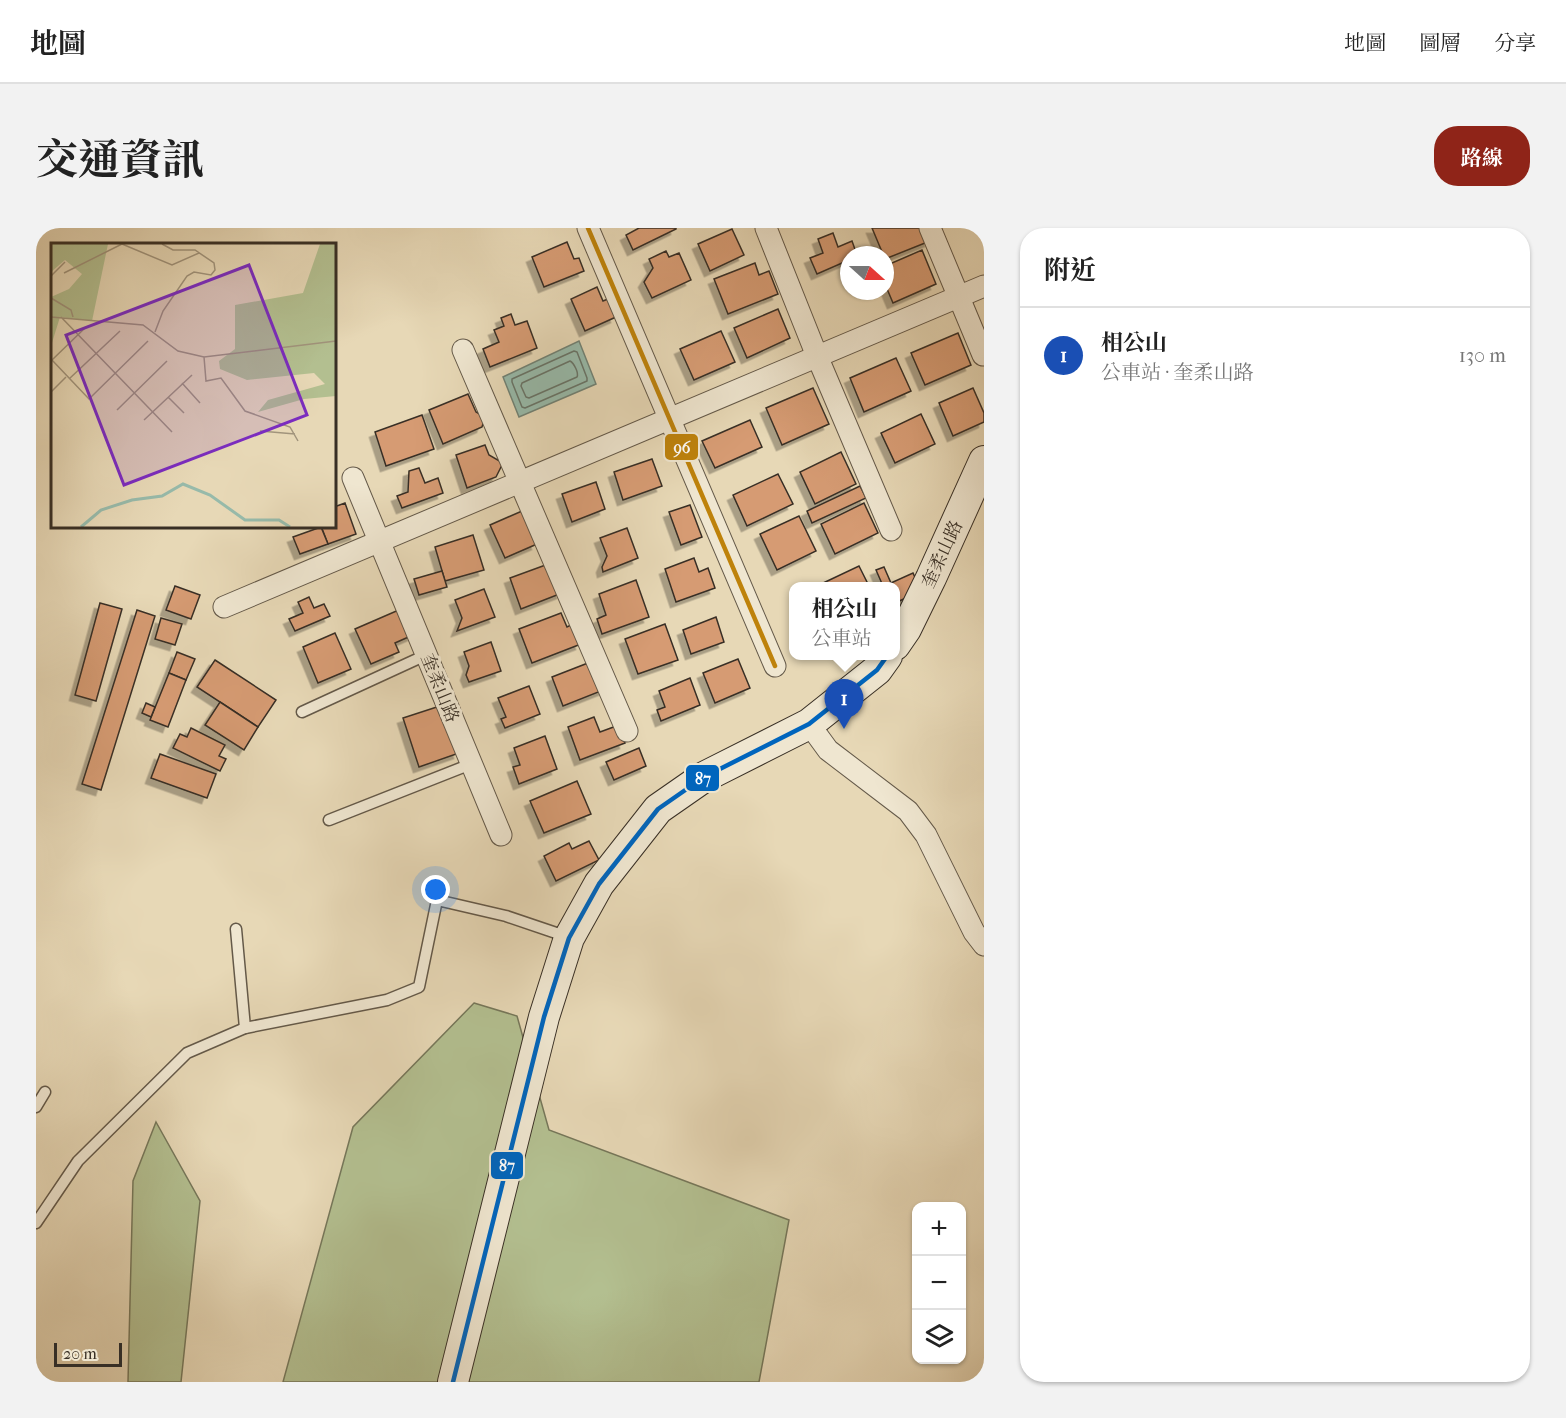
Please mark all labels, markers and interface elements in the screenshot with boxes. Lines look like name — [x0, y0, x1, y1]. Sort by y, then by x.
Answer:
text: 地圖 — [30, 27, 86, 60]
text: 地圖 — [1344, 31, 1386, 55]
text: 圖層 — [1419, 31, 1461, 55]
text: 分享 — [1494, 31, 1536, 55]
button: 路線 — [1434, 126, 1530, 186]
text: 交通資訊 — [36, 136, 204, 185]
inset map — [51, 243, 336, 528]
north arrow — [840, 246, 894, 300]
text: 附近 — [1044, 255, 1096, 286]
text: 相公山 — [1101, 330, 1167, 356]
text: 1 — [1060, 344, 1067, 367]
text: 130 m — [1459, 344, 1506, 367]
text: 公車站 · 奎柔山路 — [1101, 361, 1254, 384]
line badge: 96 — [664, 433, 699, 461]
text: 96 — [672, 438, 691, 458]
street label: 奎柔山路 — [918, 517, 967, 591]
popup — [789, 582, 900, 660]
text: 相公山 — [811, 596, 878, 622]
text: 公車站 — [811, 627, 871, 650]
street label: 奎柔山路 — [416, 651, 463, 725]
pin: 1 — [824, 680, 864, 729]
line badge: 87 — [685, 764, 720, 792]
text: 87 — [695, 769, 711, 788]
your location — [421, 875, 450, 904]
line badge: 87 — [490, 1151, 524, 1180]
text: 87 — [499, 1156, 515, 1175]
map controls — [912, 1202, 966, 1364]
button: + — [912, 1202, 966, 1256]
button: − — [912, 1256, 966, 1310]
button: layers — [912, 1310, 966, 1364]
scale bar — [54, 1340, 122, 1368]
text: 20 m — [63, 1344, 97, 1363]

